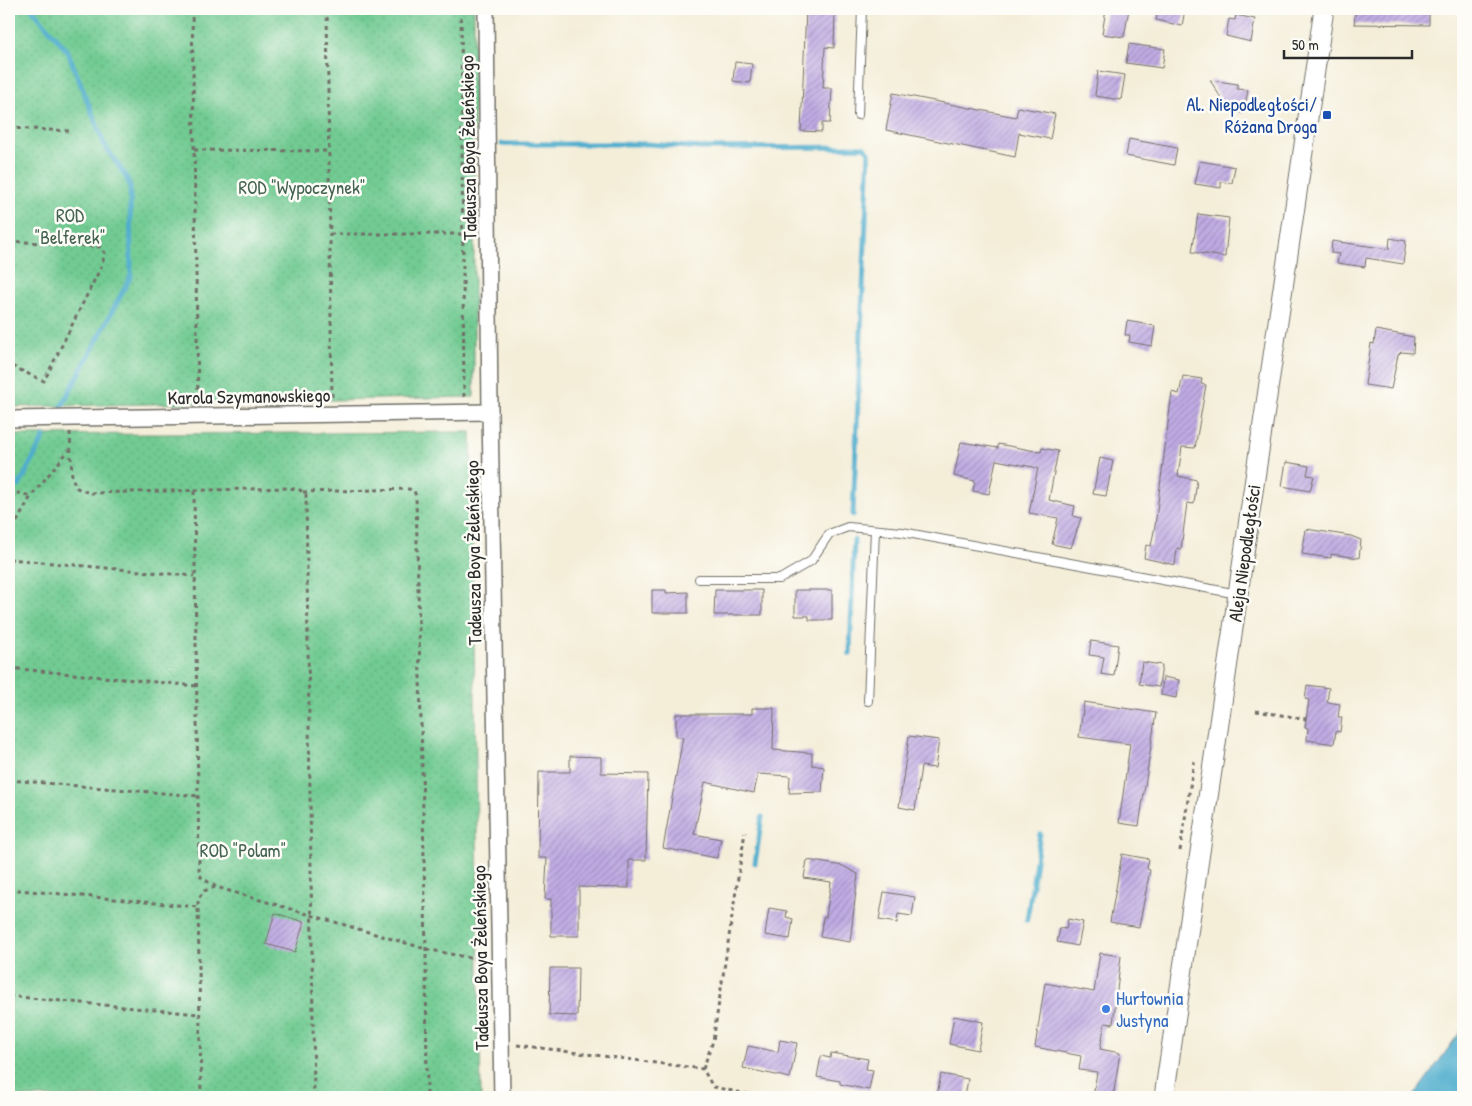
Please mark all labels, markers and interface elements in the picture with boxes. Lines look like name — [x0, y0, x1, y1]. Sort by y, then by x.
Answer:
scale bar — [1284, 28, 1412, 60]
text: 50 m — [1292, 34, 1319, 55]
street label: Tadeusza Boya Żeleńskiego — [453, 55, 483, 241]
place label: Al. Niepodległości/ Różana Droga — [1186, 91, 1318, 139]
marker: Al. Niepodległości/ Różana Droga — [1321, 109, 1333, 121]
park label: ROD "Wypoczynek" — [238, 174, 366, 200]
park label: ROD "Belferek" — [35, 202, 105, 250]
street label: Karola Szymanowskiego — [167, 382, 331, 410]
street label: Tadeusza Boya Żeleńskiego — [458, 460, 488, 646]
street label: Aleja Niepodległości — [1222, 483, 1266, 623]
park label: ROD "Polam" — [200, 837, 286, 863]
street label: Tadeusza Boya Żeleńskiego — [465, 865, 495, 1051]
place label: Hurtownia Justyna — [1116, 985, 1184, 1033]
marker: Hurtownia Justyna — [1100, 1003, 1112, 1015]

